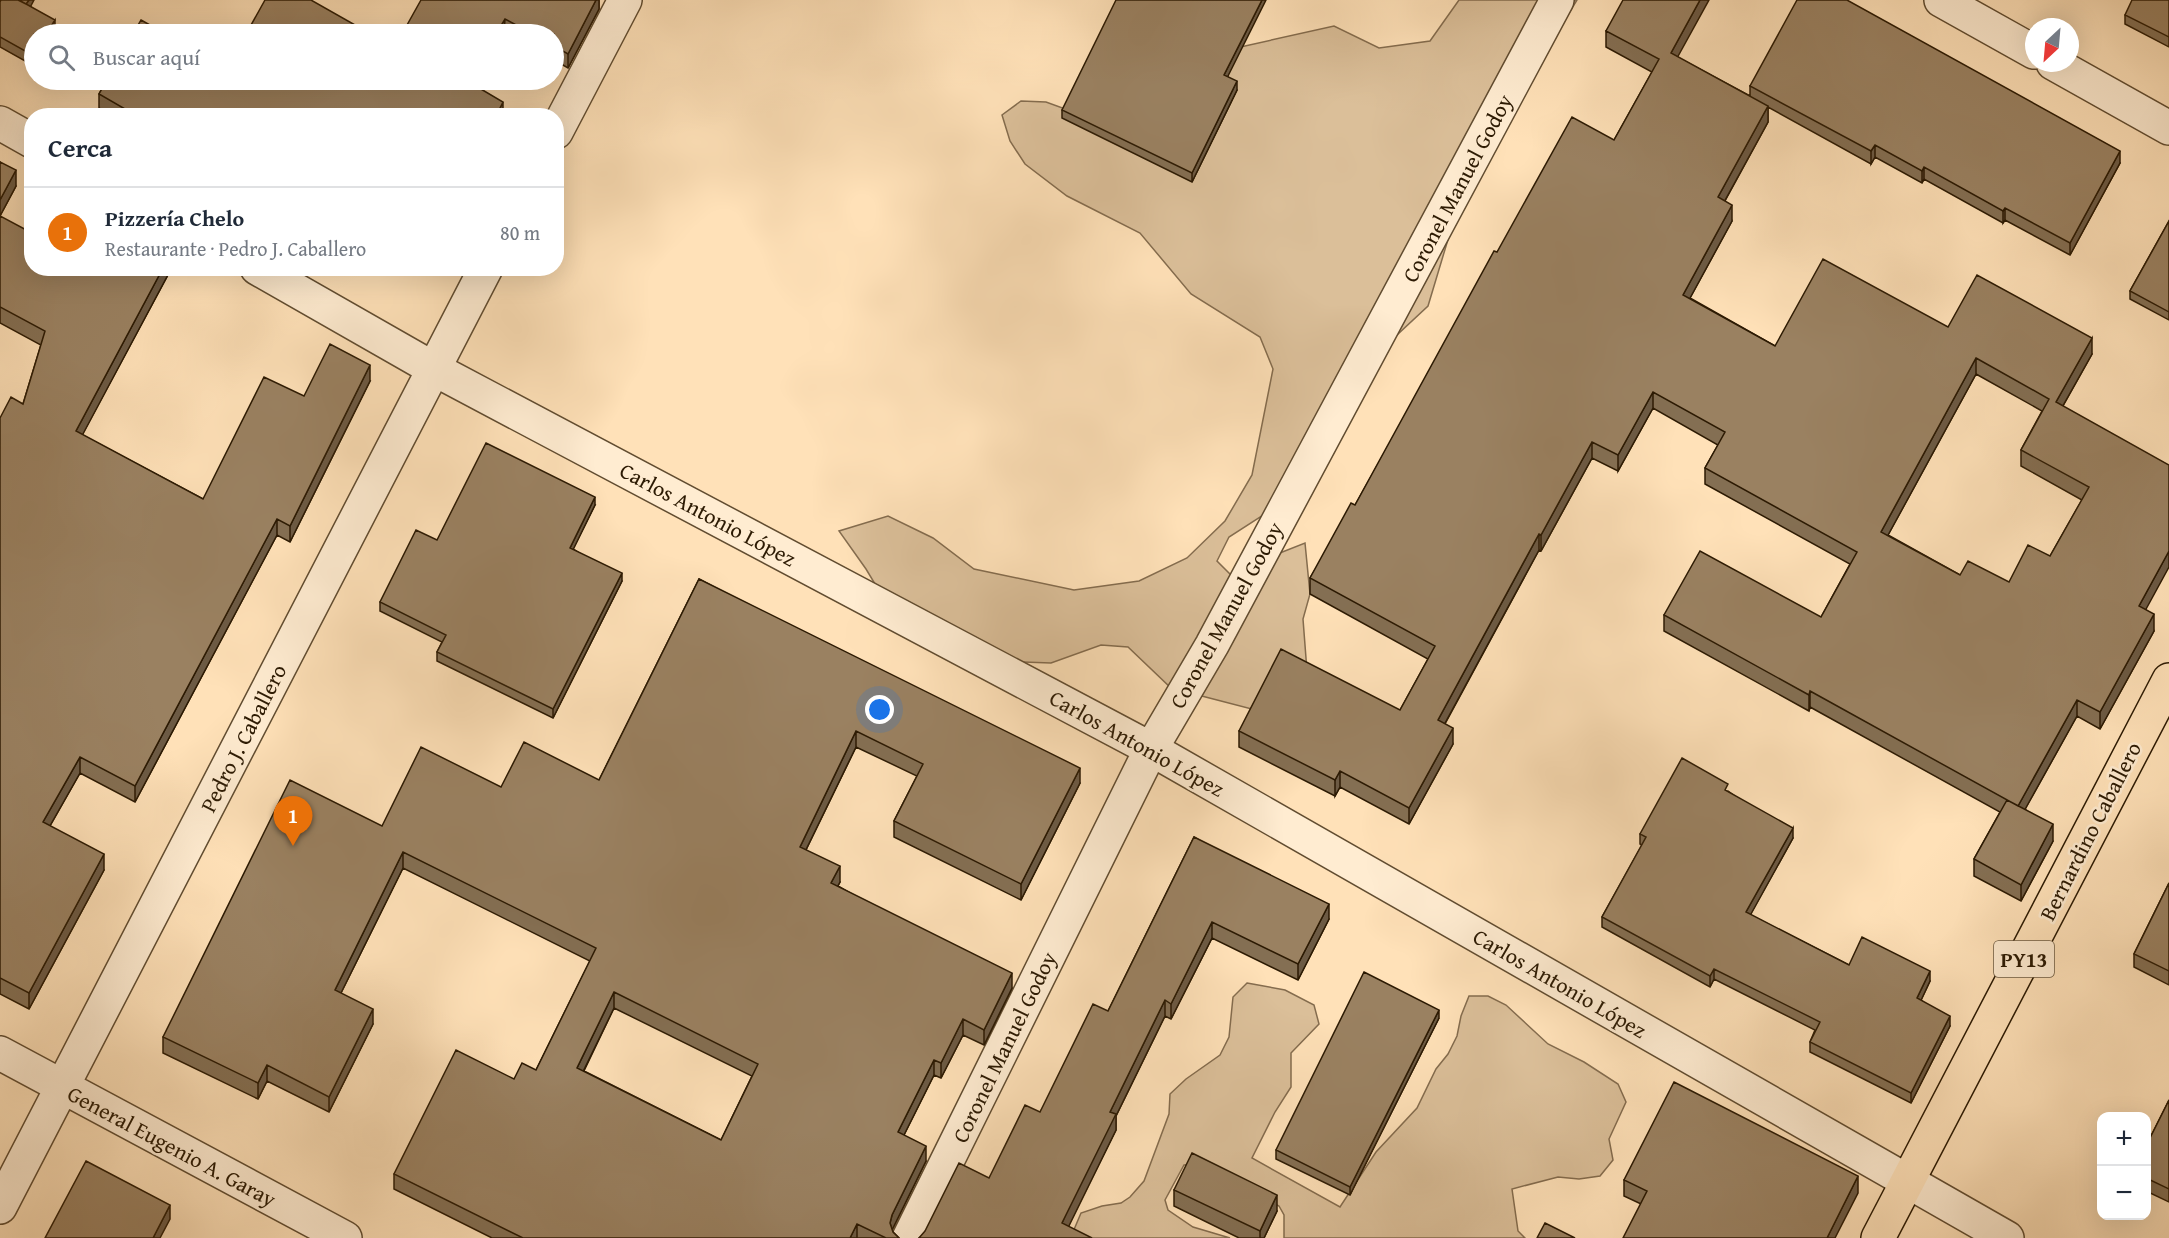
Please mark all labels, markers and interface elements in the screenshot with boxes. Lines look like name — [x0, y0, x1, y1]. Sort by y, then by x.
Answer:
north arrow — [2025, 18, 2079, 72]
search box — [24, 24, 564, 90]
icon: search — [45, 41, 78, 74]
text: Buscar aquí — [93, 41, 200, 73]
street label: Coronel Manuel Godoy — [1394, 88, 1520, 288]
text: Cerca — [48, 128, 112, 167]
text: Pizzería Chelo — [105, 202, 244, 234]
text: 1 — [62, 218, 73, 247]
text: 80 m — [500, 218, 540, 247]
text: Restaurante · Pedro J. Caballero — [105, 234, 366, 263]
street label: Carlos Antonio López — [614, 454, 802, 574]
street label: Coronel Manuel Godoy — [1161, 516, 1291, 714]
street label: Pedro J. Caballero — [192, 658, 294, 818]
street label: Carlos Antonio López — [1044, 682, 1231, 805]
your location — [865, 695, 894, 724]
street label: Bernardino Caballero — [2031, 736, 2149, 926]
pin: 1 — [274, 796, 312, 846]
street label: Carlos Antonio López — [1467, 920, 1653, 1046]
road number: PY13 — [1994, 941, 2054, 977]
street label: Coronel Manuel Godoy — [944, 946, 1064, 1148]
street label: General Eugenio A. Garay — [62, 1077, 282, 1215]
map controls — [2097, 1112, 2151, 1220]
button: + — [2097, 1112, 2151, 1166]
button: − — [2097, 1166, 2151, 1220]

